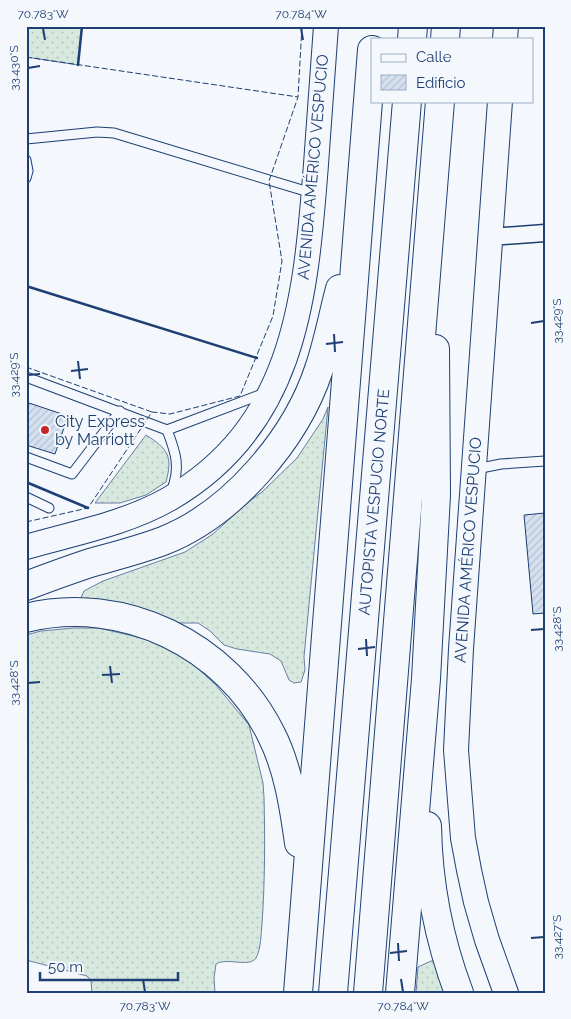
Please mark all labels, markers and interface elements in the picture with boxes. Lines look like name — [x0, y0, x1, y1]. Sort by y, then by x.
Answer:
text: 70.783°W — [17, 7, 69, 21]
text: 70.784°W — [275, 7, 327, 21]
legend — [371, 38, 534, 102]
text: 33.430°S — [7, 45, 21, 91]
text: Calle — [416, 48, 452, 66]
street label: AVENIDA AMÉRICO VESPUCIO — [293, 53, 332, 281]
text: Edificio — [416, 74, 466, 92]
text: 33.429°S — [550, 299, 564, 343]
text: 33.429°S — [7, 353, 21, 397]
street label: AUTOPISTA VESPUCIO NORTE — [355, 388, 393, 616]
place label: City Express by Marriott — [55, 412, 145, 449]
marker: City Express by Marriott — [39, 424, 51, 436]
street label: AVENIDA AMÉRICO VESPUCIO — [450, 436, 485, 664]
text: 33.428°S — [550, 606, 564, 652]
text: 33.428°S — [7, 660, 21, 706]
text: 33.427°S — [550, 915, 564, 959]
scale bar — [40, 949, 178, 981]
text: 50 m — [48, 958, 83, 976]
text: 70.783°W — [119, 999, 171, 1013]
text: 70.784°W — [377, 999, 429, 1013]

